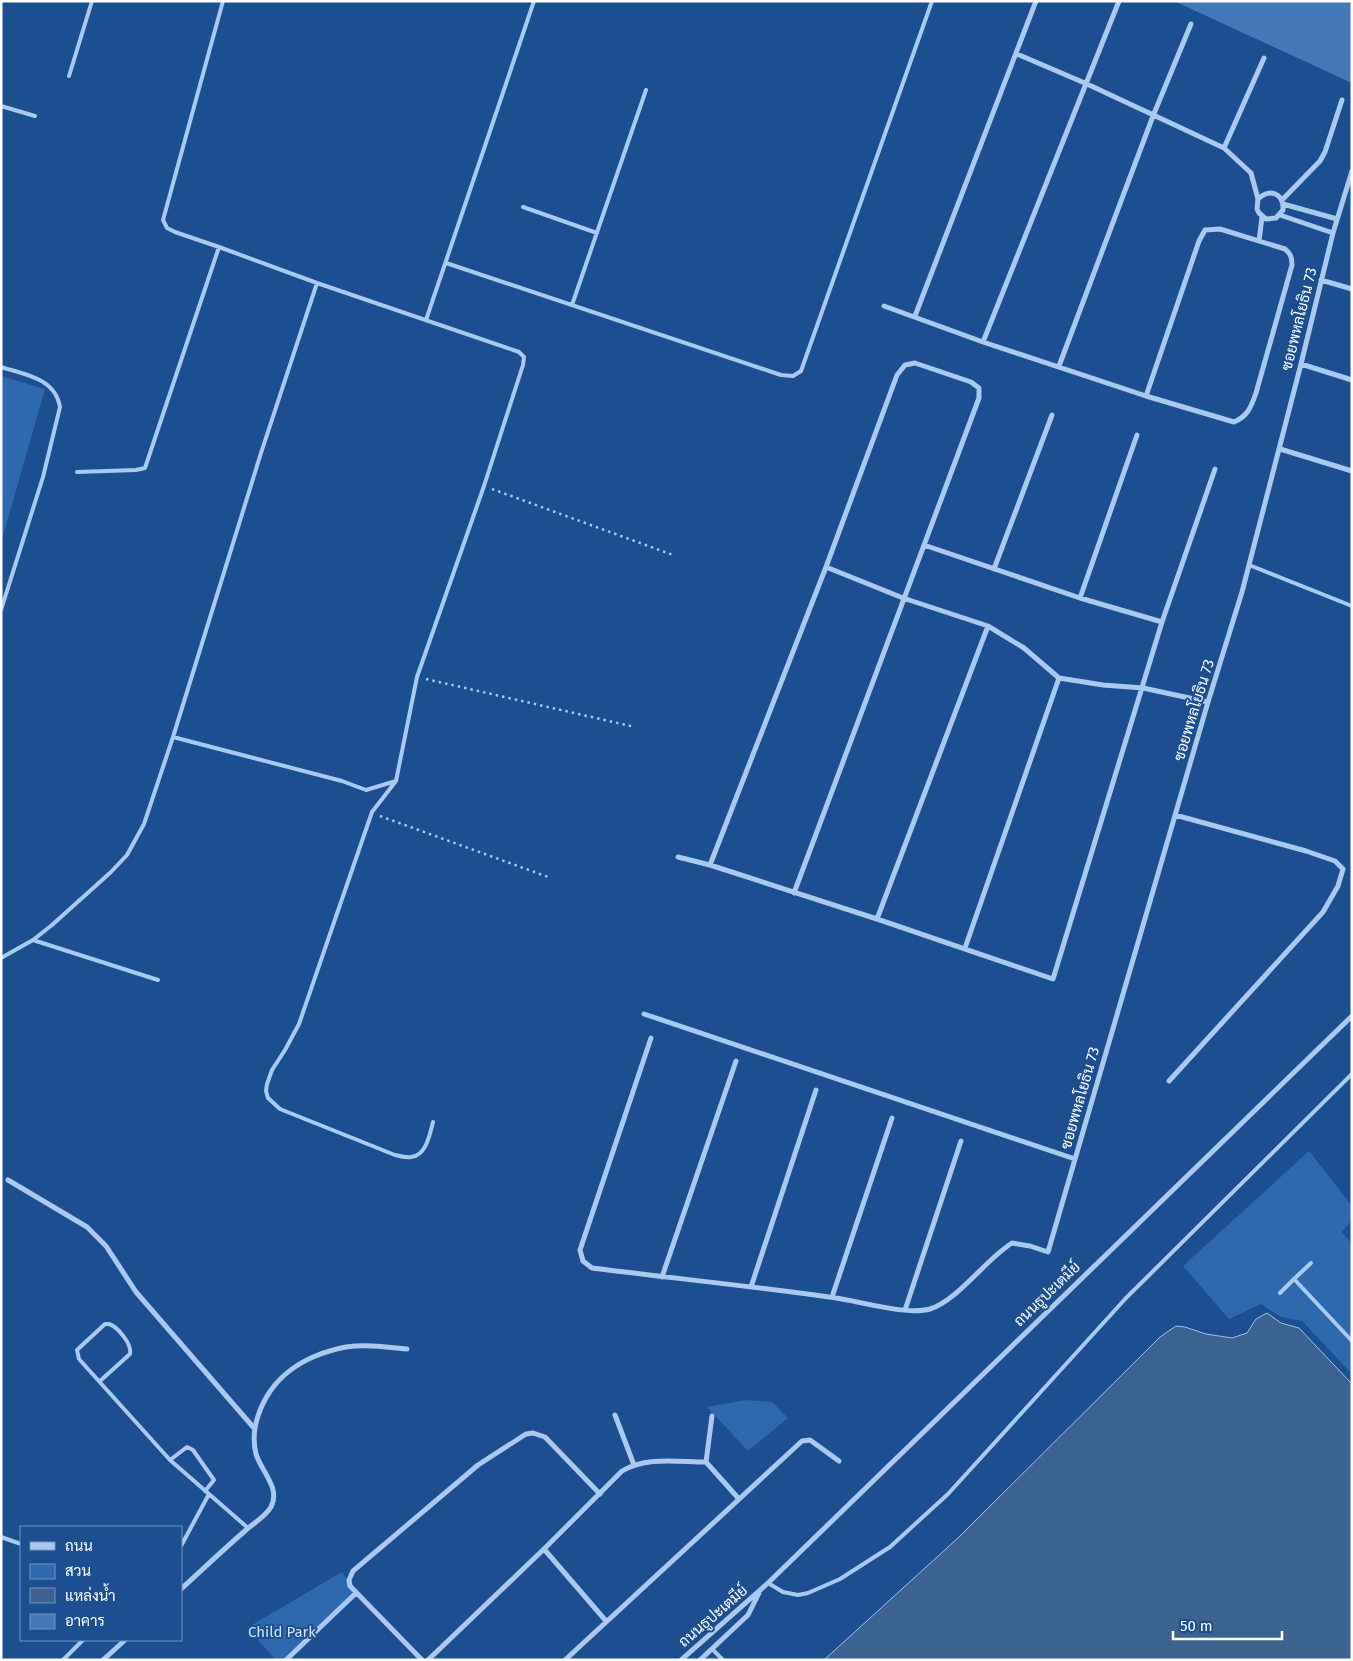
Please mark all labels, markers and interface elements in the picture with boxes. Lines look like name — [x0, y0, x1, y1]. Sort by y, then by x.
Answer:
street label: ซอยพหลโยธิน 73 — [1277, 265, 1321, 372]
street label: ซอยพหลโยธิน 73 — [1169, 657, 1218, 763]
street label: ซอยพหลโยธิน 73 — [1056, 1044, 1103, 1151]
street label: ถนนธูปะเตมีย์ — [1009, 1257, 1085, 1331]
legend — [20, 1526, 182, 1641]
text: ถนน — [65, 1537, 93, 1555]
text: สวน — [65, 1562, 91, 1580]
street label: ถนนธูปะเตมีย์ — [674, 1580, 752, 1652]
text: แหล่งน้ำ — [65, 1583, 116, 1605]
scale bar — [1173, 1608, 1282, 1640]
text: อาคาร — [65, 1612, 105, 1630]
text: 50 m — [1180, 1617, 1213, 1635]
park label: Child Park — [248, 1623, 316, 1641]

